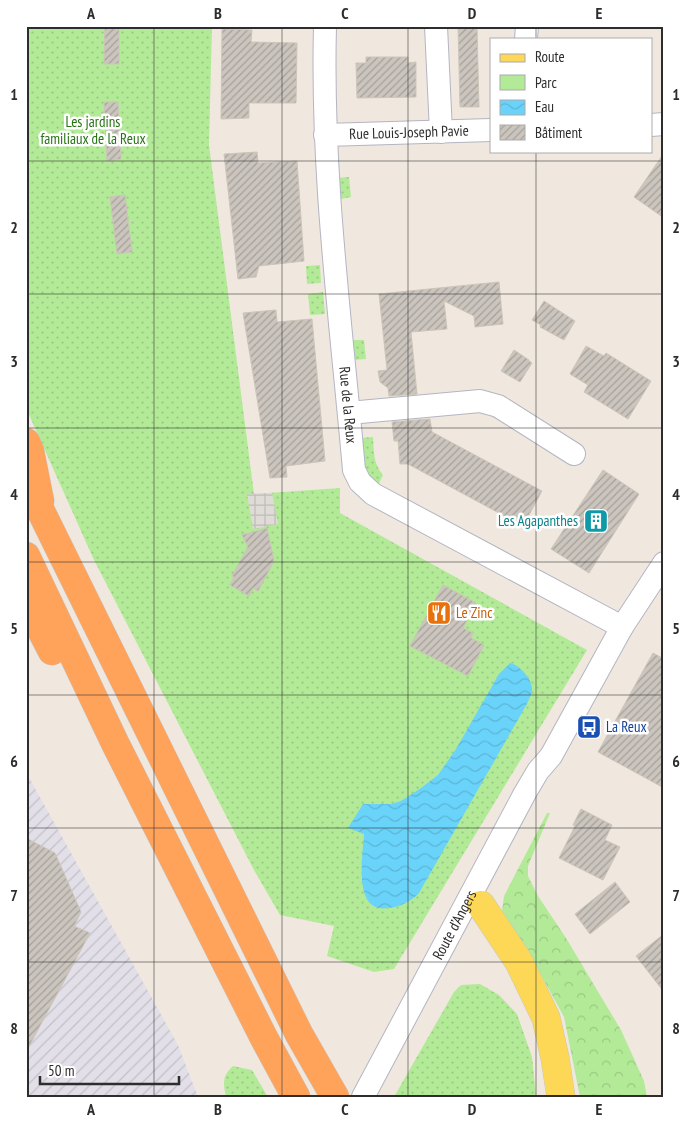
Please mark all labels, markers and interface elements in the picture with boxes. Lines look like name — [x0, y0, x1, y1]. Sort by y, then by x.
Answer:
text: A — [86, 3, 96, 23]
text: B — [214, 3, 222, 23]
text: C — [341, 3, 349, 23]
text: D — [468, 3, 477, 23]
text: E — [596, 3, 603, 23]
legend — [490, 38, 652, 152]
text: Route — [535, 47, 565, 66]
text: Parc — [535, 73, 557, 92]
text: 1 — [10, 84, 18, 104]
text: 1 — [672, 84, 680, 104]
text: Eau — [535, 97, 554, 116]
park label: Les jardins familiaux de la Reux — [40, 112, 146, 148]
street label: Rue Louis-Joseph Pavie — [349, 121, 469, 143]
text: Bâtiment — [535, 123, 582, 142]
text: 2 — [10, 217, 18, 237]
text: 2 — [672, 217, 680, 237]
text: 3 — [10, 351, 18, 371]
text: 3 — [672, 351, 680, 371]
street label: Rue de la Reux — [335, 366, 362, 444]
text: 4 — [10, 484, 18, 504]
text: 4 — [672, 484, 680, 504]
building icon: Les Agapanthes — [583, 508, 609, 534]
place label: Les Agapanthes — [498, 511, 578, 530]
restaurant icon: Le Zinc — [426, 600, 452, 626]
place label: Le Zinc — [456, 603, 493, 622]
text: 5 — [10, 618, 18, 638]
text: 5 — [672, 618, 680, 638]
bus stop icon: La Reux — [576, 714, 602, 740]
place label: La Reux — [606, 717, 647, 736]
text: 6 — [10, 751, 18, 771]
text: 6 — [672, 751, 680, 771]
text: 7 — [10, 885, 18, 905]
text: 7 — [672, 885, 680, 905]
street label: Route d’Angers — [428, 887, 481, 963]
text: 8 — [10, 1018, 18, 1038]
text: 8 — [672, 1018, 680, 1038]
scale bar — [40, 1053, 179, 1085]
text: 50 m — [48, 1061, 74, 1080]
text: A — [86, 1099, 96, 1119]
text: B — [214, 1099, 222, 1119]
text: C — [341, 1099, 349, 1119]
text: D — [468, 1099, 477, 1119]
text: E — [596, 1099, 603, 1119]

